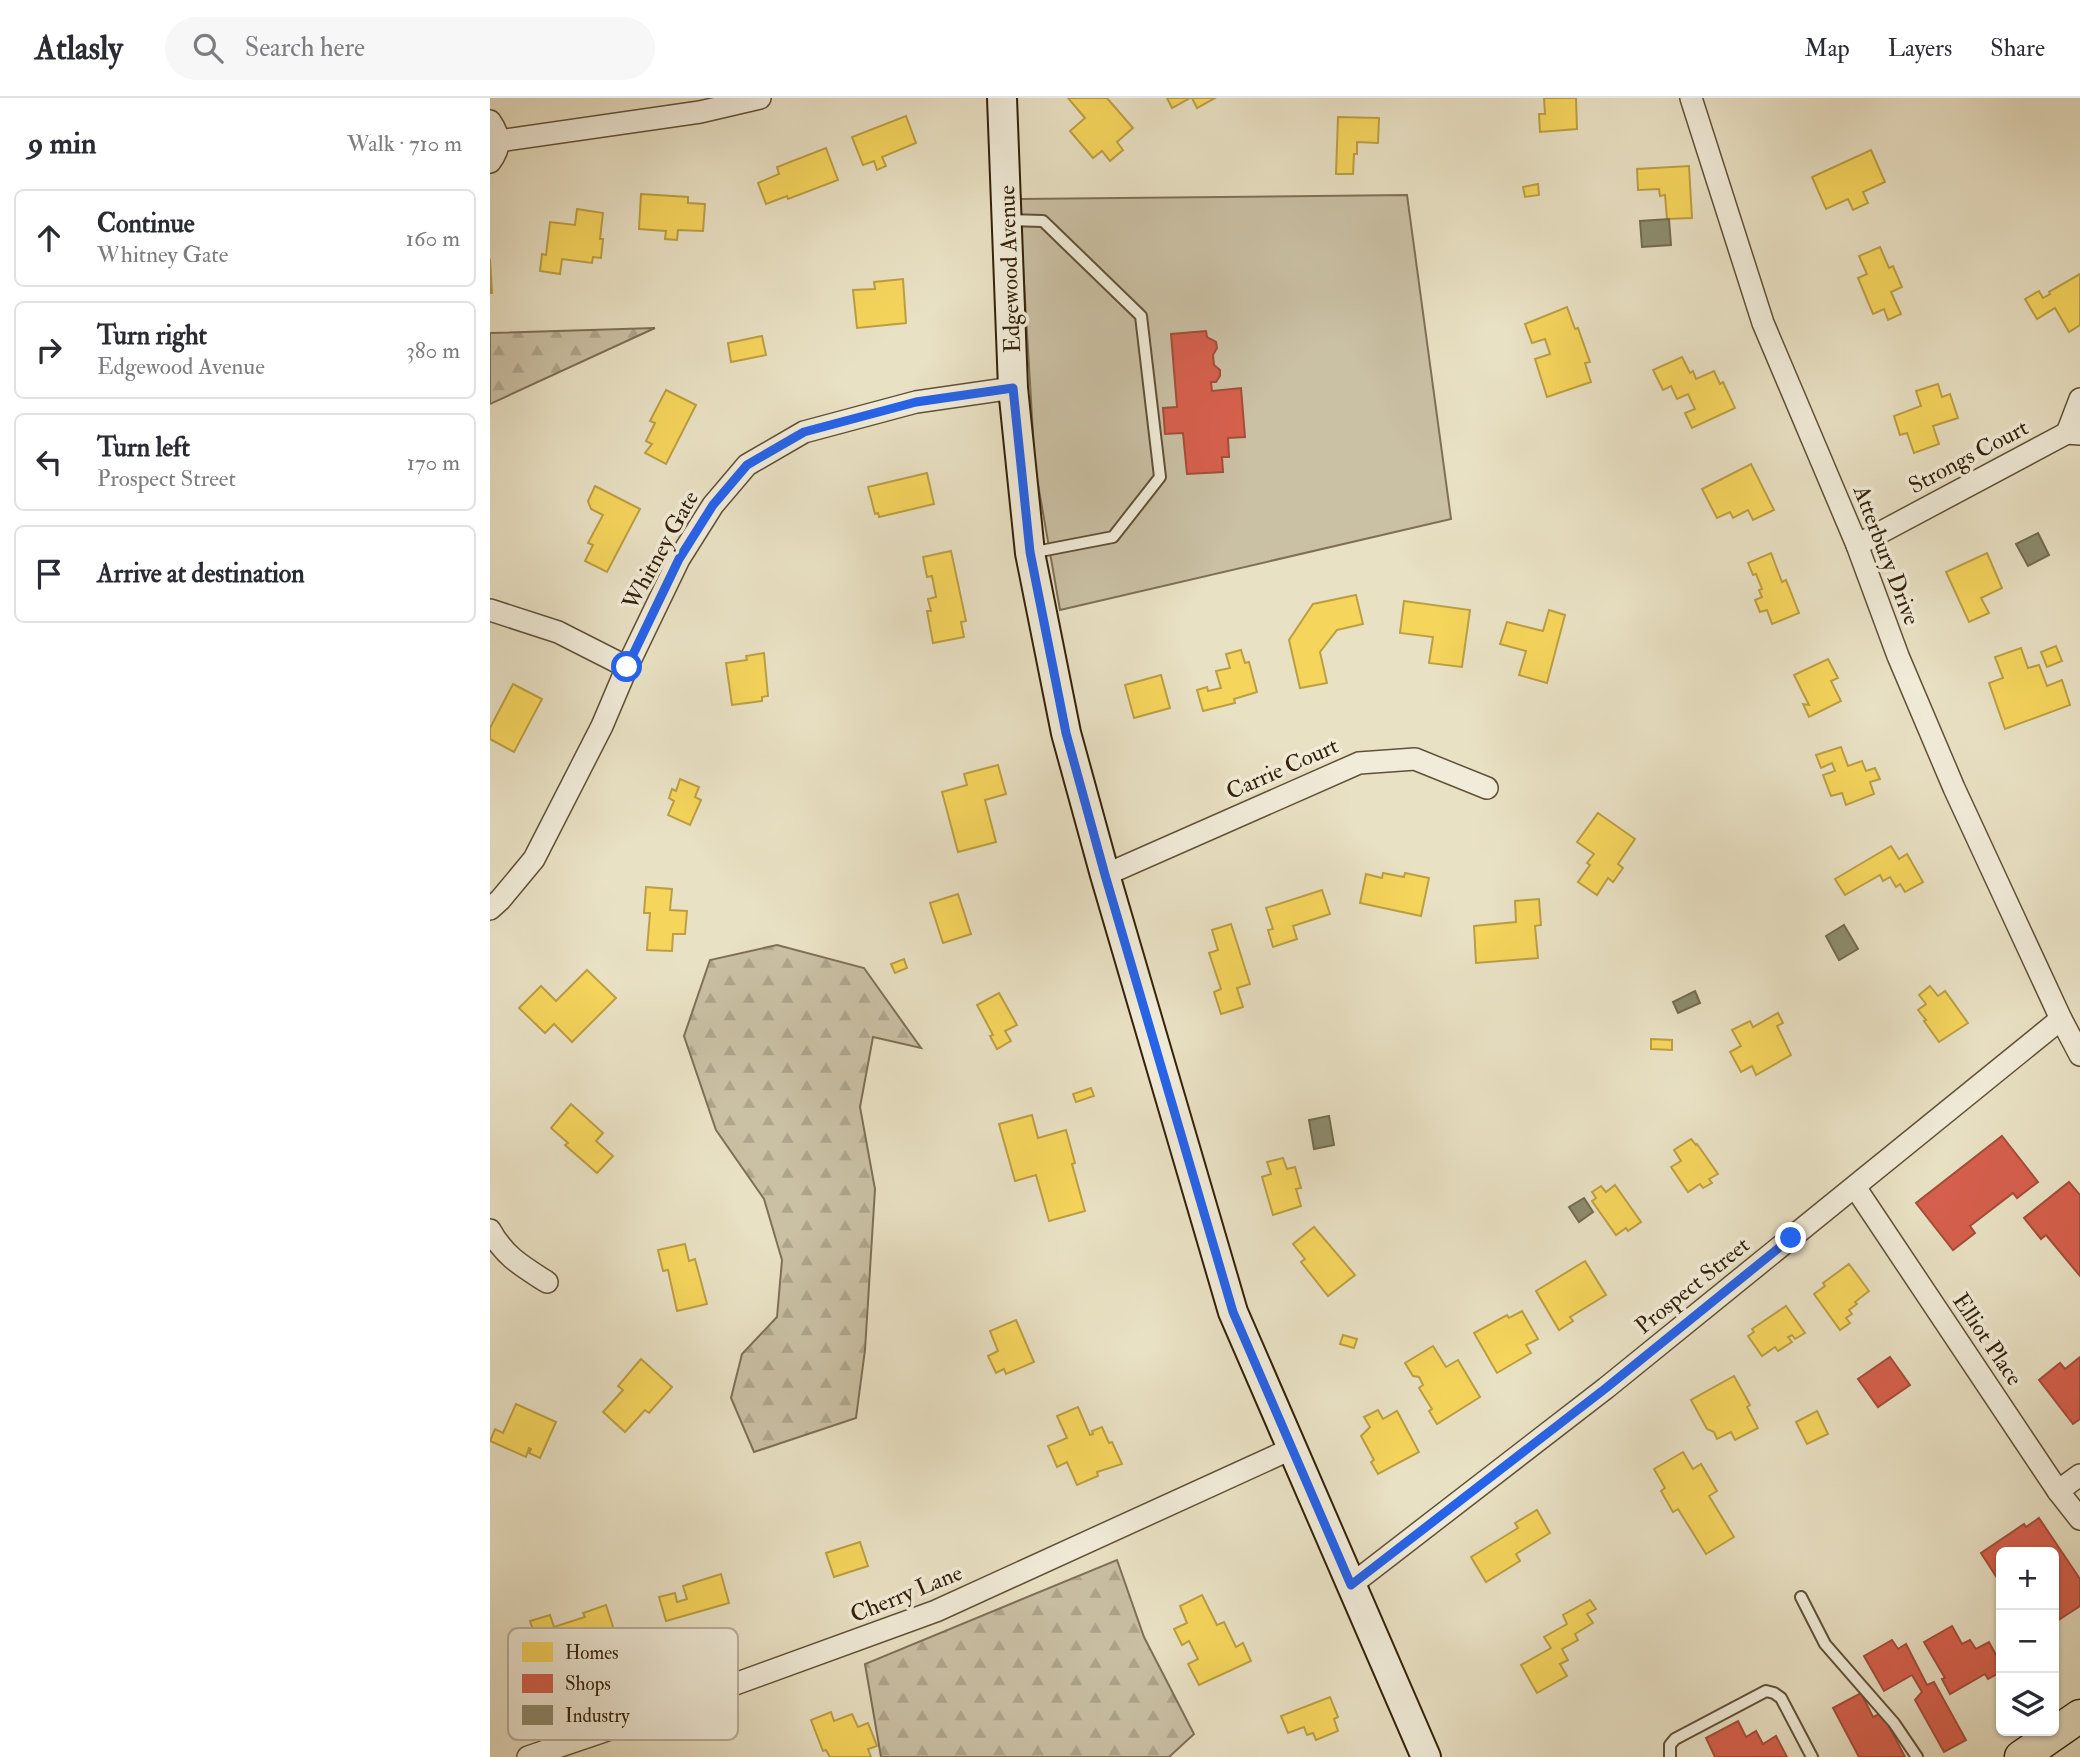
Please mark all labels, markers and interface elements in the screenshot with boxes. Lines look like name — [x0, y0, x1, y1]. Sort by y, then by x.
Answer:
search box — [165, 17, 655, 80]
text: Atlasly — [35, 28, 123, 69]
icon: search — [189, 29, 227, 67]
text: Search here — [245, 32, 365, 64]
text: Map — [1805, 33, 1850, 64]
text: Layers — [1888, 33, 1952, 64]
text: Share — [1990, 33, 2045, 64]
text: 9 min — [28, 125, 96, 162]
text: Walk · 710 m — [347, 129, 462, 158]
street label: Edgewood Avenue — [992, 184, 1027, 353]
text: Continue — [97, 208, 195, 240]
icon: ahead — [30, 219, 68, 257]
text: 160 m — [406, 224, 460, 253]
text: Whitney Gate — [97, 240, 228, 269]
text: Turn right — [97, 320, 207, 352]
icon: right — [30, 331, 68, 369]
text: 380 m — [406, 336, 460, 365]
text: Edgewood Avenue — [97, 352, 265, 381]
street label: Strongs Court — [1903, 413, 2033, 500]
text: Turn left — [97, 432, 190, 464]
icon: left — [30, 443, 68, 481]
text: 170 m — [407, 448, 460, 477]
text: Prospect Street — [97, 464, 236, 493]
street label: Atterbury Drive — [1846, 480, 1927, 629]
street label: Whitney Gate — [615, 485, 705, 616]
icon: arrive — [30, 555, 68, 593]
text: Arrive at destination — [97, 558, 305, 590]
route start — [611, 651, 642, 682]
street label: Carrie Court — [1222, 731, 1343, 806]
route end — [1775, 1222, 1806, 1253]
street label: Prospect Street — [1629, 1230, 1756, 1341]
street label: Elliot Place — [1946, 1287, 2029, 1391]
map controls — [1996, 1547, 2059, 1736]
button: + — [1996, 1547, 2059, 1610]
street label: Cherry Lane — [846, 1558, 967, 1629]
button: − — [1996, 1610, 2059, 1673]
legend — [508, 1628, 738, 1740]
text: Homes — [565, 1641, 619, 1665]
text: Shops — [565, 1672, 611, 1697]
button: layers — [1996, 1673, 2059, 1736]
text: Industry — [565, 1704, 630, 1728]

